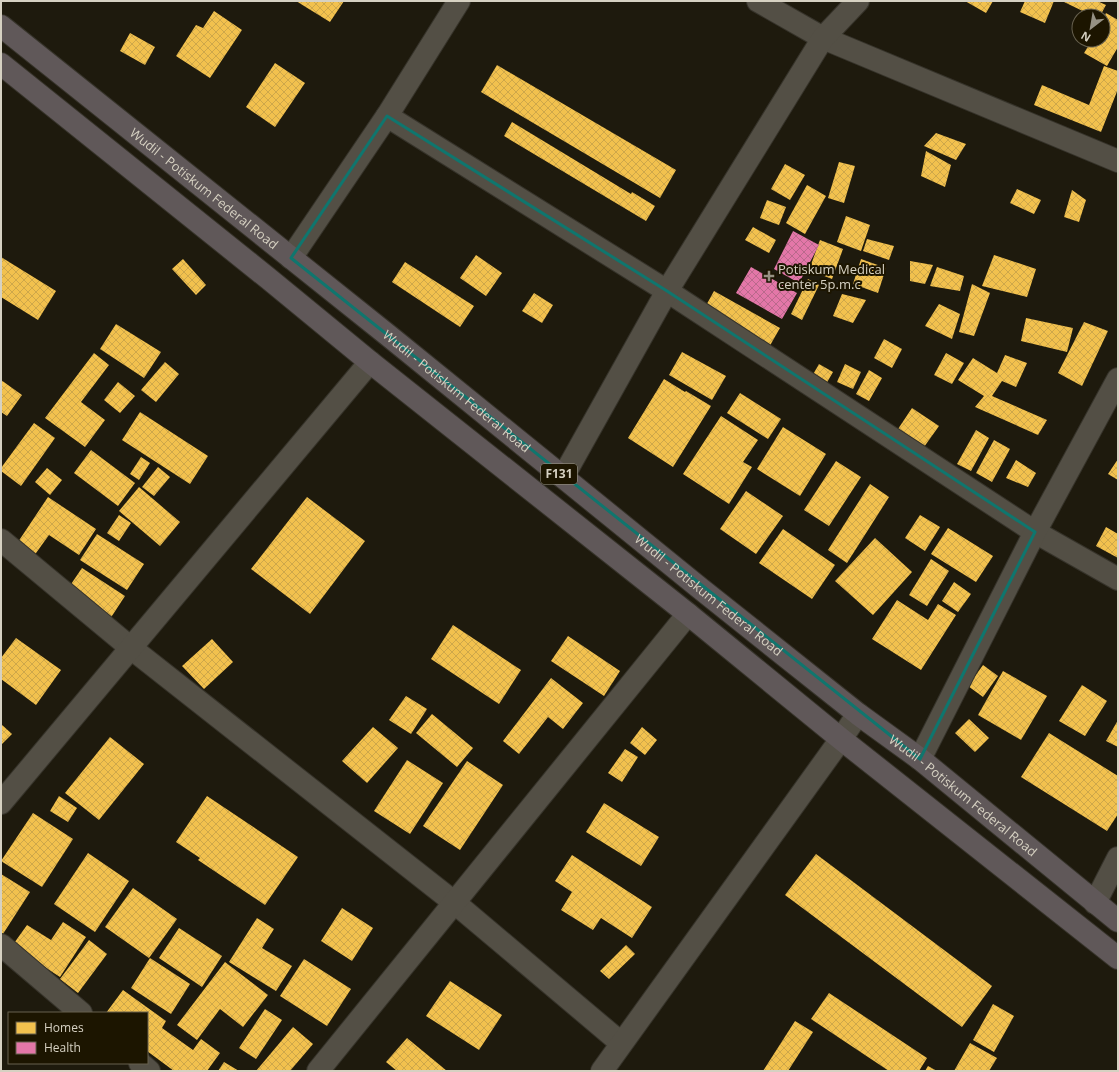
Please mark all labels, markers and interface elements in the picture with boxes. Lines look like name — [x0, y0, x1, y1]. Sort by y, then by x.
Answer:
north arrow — [1071, 8, 1111, 48]
text: N — [1078, 28, 1093, 46]
street label: Wudil - Potiskum Federal Road — [126, 123, 282, 253]
place label: Potiskum Medical center 5p.m.c — [778, 260, 885, 293]
marker: Potiskum Medical center 5p.m.c — [763, 270, 775, 282]
street label: Wudil - Potiskum Federal Road — [379, 326, 534, 456]
road number: F131 — [541, 464, 577, 484]
street label: Wudil - Potiskum Federal Road — [631, 530, 787, 660]
street label: Wudil - Potiskum Federal Road — [885, 730, 1041, 860]
legend — [8, 1012, 148, 1064]
text: Homes — [44, 1019, 84, 1036]
text: Health — [44, 1039, 81, 1056]

